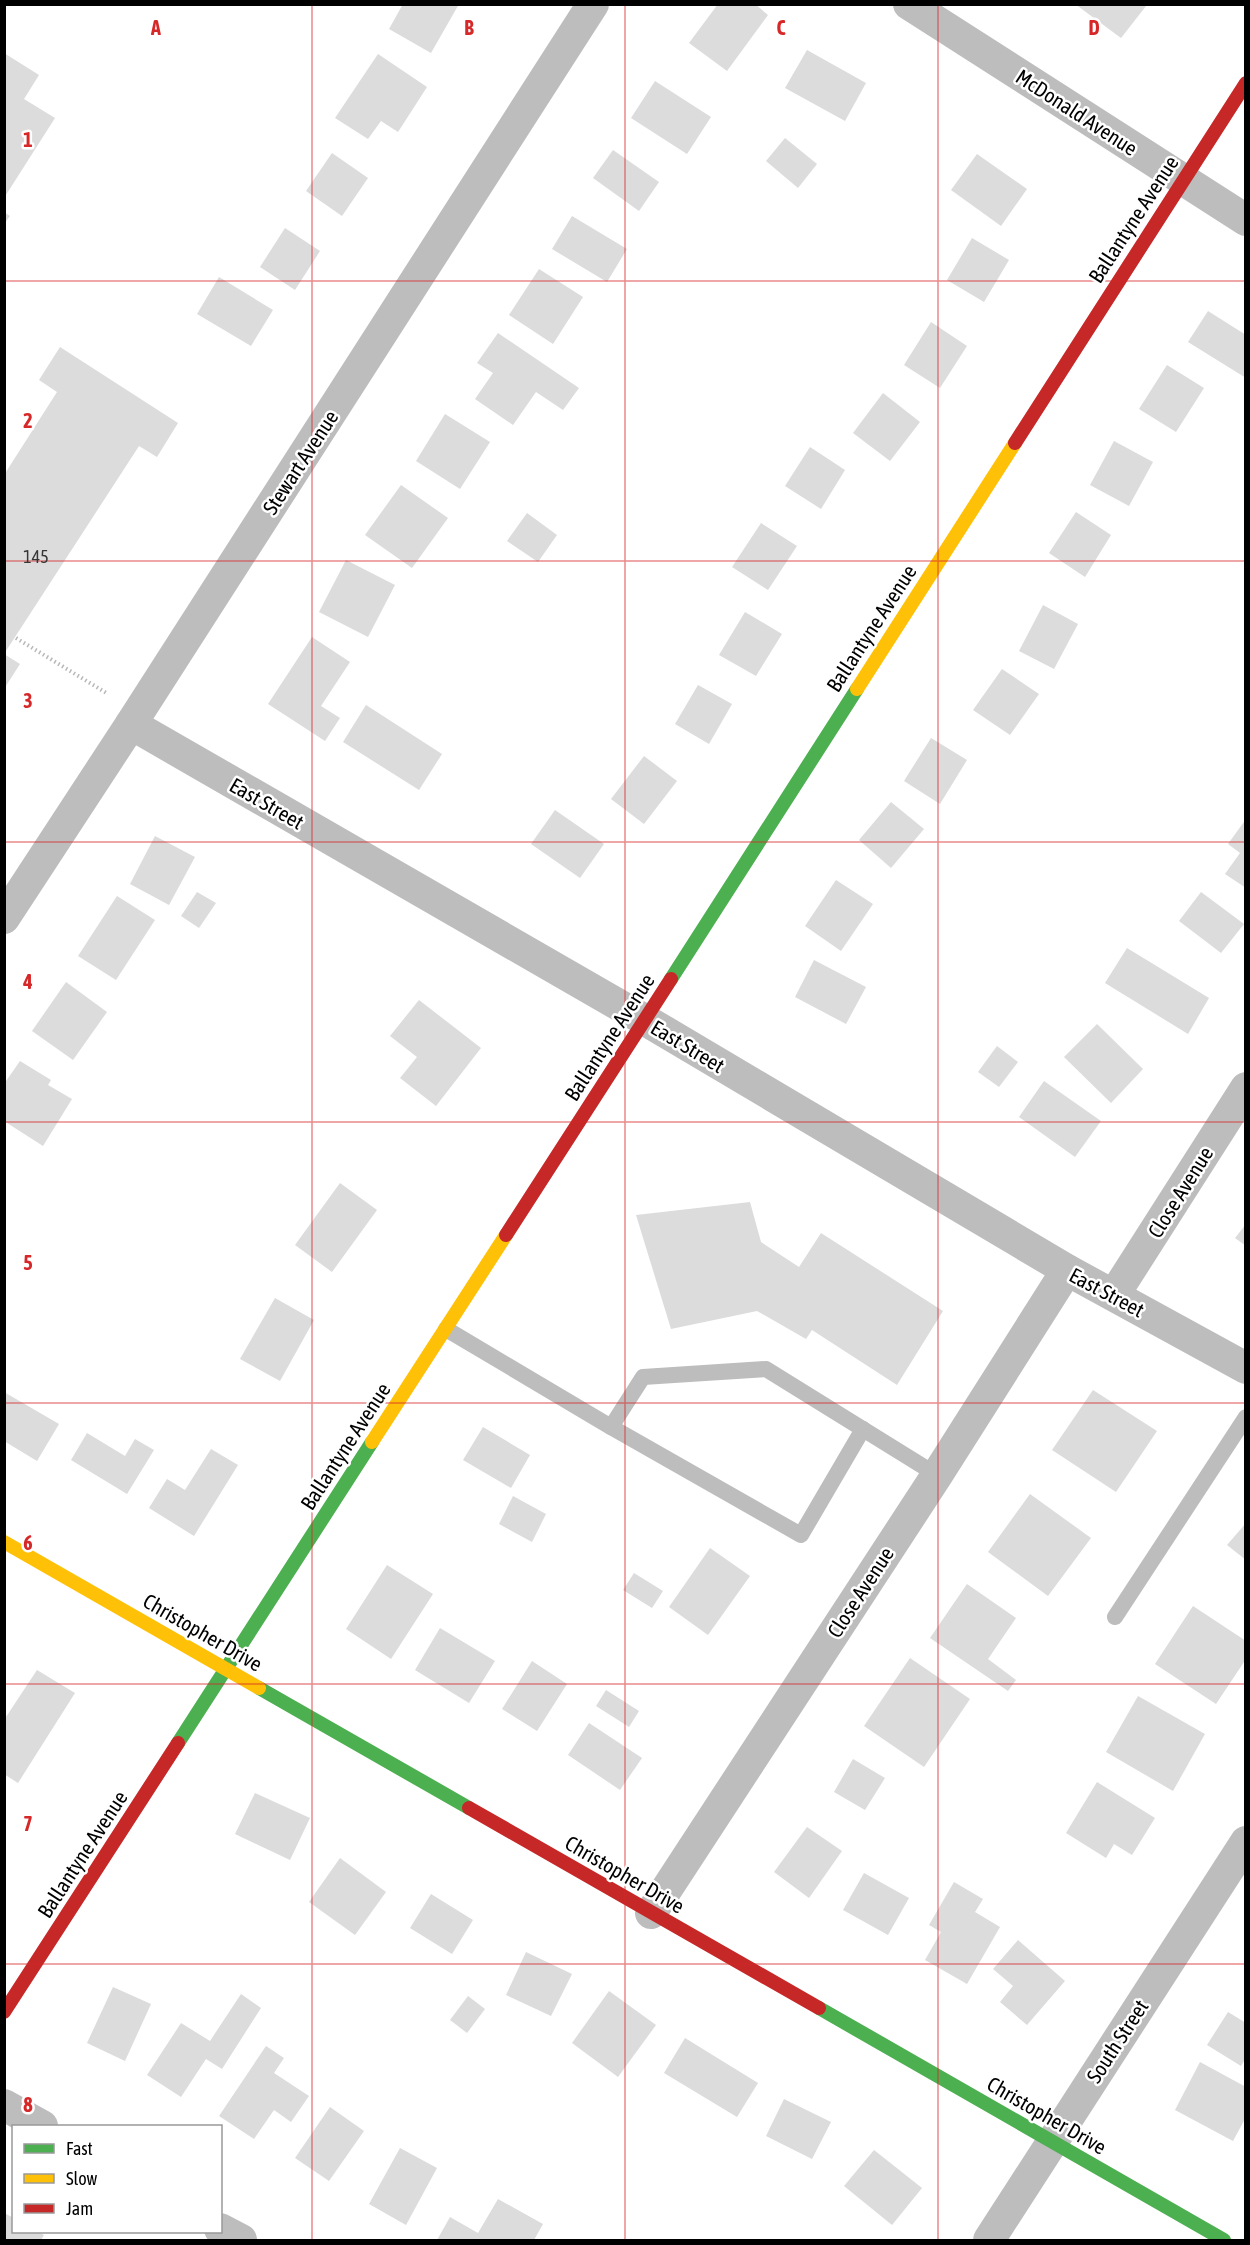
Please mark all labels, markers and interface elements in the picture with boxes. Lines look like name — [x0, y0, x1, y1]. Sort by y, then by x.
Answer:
text: A — [150, 16, 161, 39]
text: B — [464, 16, 474, 39]
text: C — [777, 16, 786, 39]
text: D — [1088, 16, 1100, 39]
street label: McDonald Avenue — [1012, 64, 1142, 160]
text: 1 — [23, 128, 33, 151]
street label: Ballantyne Avenue — [1083, 151, 1183, 287]
street label: Stewart Avenue — [257, 406, 343, 518]
text: 2 — [23, 409, 33, 432]
house number: 145 — [23, 546, 49, 567]
street label: Ballantyne Avenue — [821, 560, 921, 696]
text: 3 — [23, 689, 33, 712]
street label: East Street — [226, 772, 308, 834]
street label: Ballantyne Avenue — [559, 969, 659, 1105]
text: 4 — [22, 970, 33, 993]
street label: East Street — [647, 1015, 729, 1077]
street label: Close Avenue — [1143, 1142, 1217, 1242]
text: 5 — [23, 1251, 33, 1274]
street label: East Street — [1066, 1262, 1148, 1322]
street label: Ballantyne Avenue — [295, 1378, 395, 1514]
text: 6 — [23, 1531, 33, 1554]
street label: Close Avenue — [822, 1542, 898, 1642]
street label: Christopher Drive — [139, 1588, 267, 1676]
street label: Ballantyne Avenue — [32, 1786, 132, 1922]
text: 7 — [23, 1812, 33, 1835]
street label: Christopher Drive — [561, 1830, 689, 1918]
street label: South Street — [1081, 1995, 1153, 2087]
street label: Christopher Drive — [983, 2071, 1111, 2159]
text: 8 — [23, 2093, 33, 2116]
legend — [12, 2125, 222, 2233]
text: Fast — [66, 2138, 93, 2159]
text: Slow — [66, 2168, 97, 2189]
text: Jam — [66, 2198, 93, 2219]

